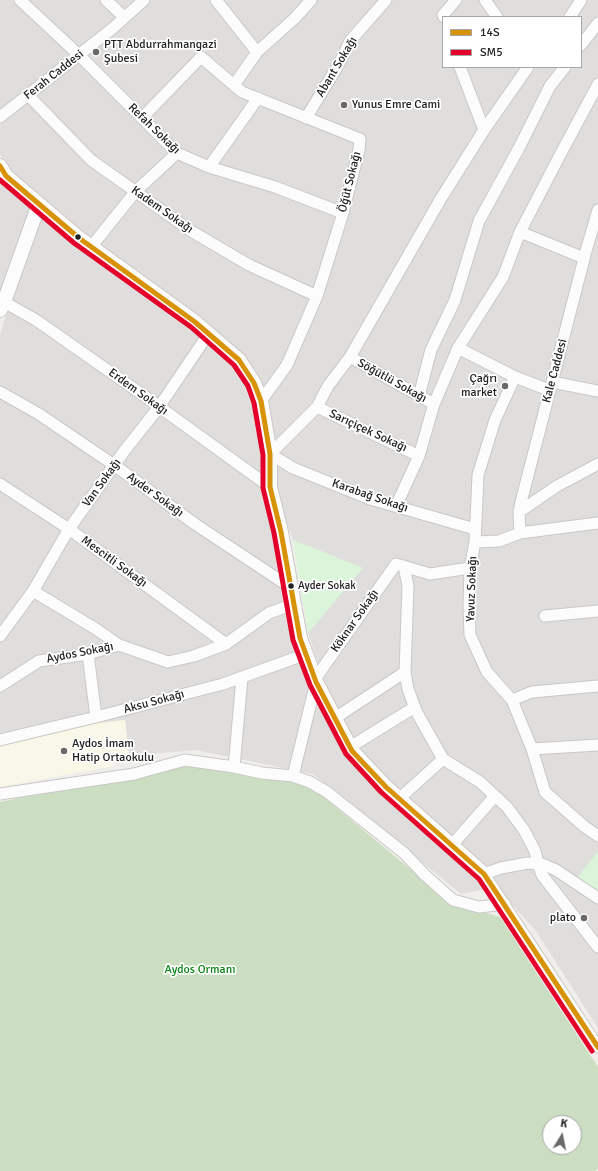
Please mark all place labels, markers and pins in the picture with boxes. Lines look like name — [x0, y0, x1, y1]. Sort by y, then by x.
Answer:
place label: PTT Abdurrahmangazi Şubesi — [104, 38, 217, 66]
marker: PTT Abdurrahmangazi Şubesi — [91, 47, 101, 57]
place label: Yunus Emre Cami — [352, 98, 440, 112]
marker: Yunus Emre Cami — [339, 100, 349, 110]
unlabelled marker — [73, 232, 83, 242]
place label: Çağrı market — [461, 372, 497, 400]
marker: Çağrı market — [500, 381, 510, 391]
place label: Ayder Sokak — [298, 579, 356, 593]
marker: Ayder Sokak — [286, 581, 296, 591]
place label: Aydos İmam Hatip Ortaokulu — [72, 737, 154, 765]
marker: Aydos İmam Hatip Ortaokulu — [59, 746, 69, 756]
place label: plato — [550, 911, 576, 925]
marker: plato — [579, 913, 589, 923]

